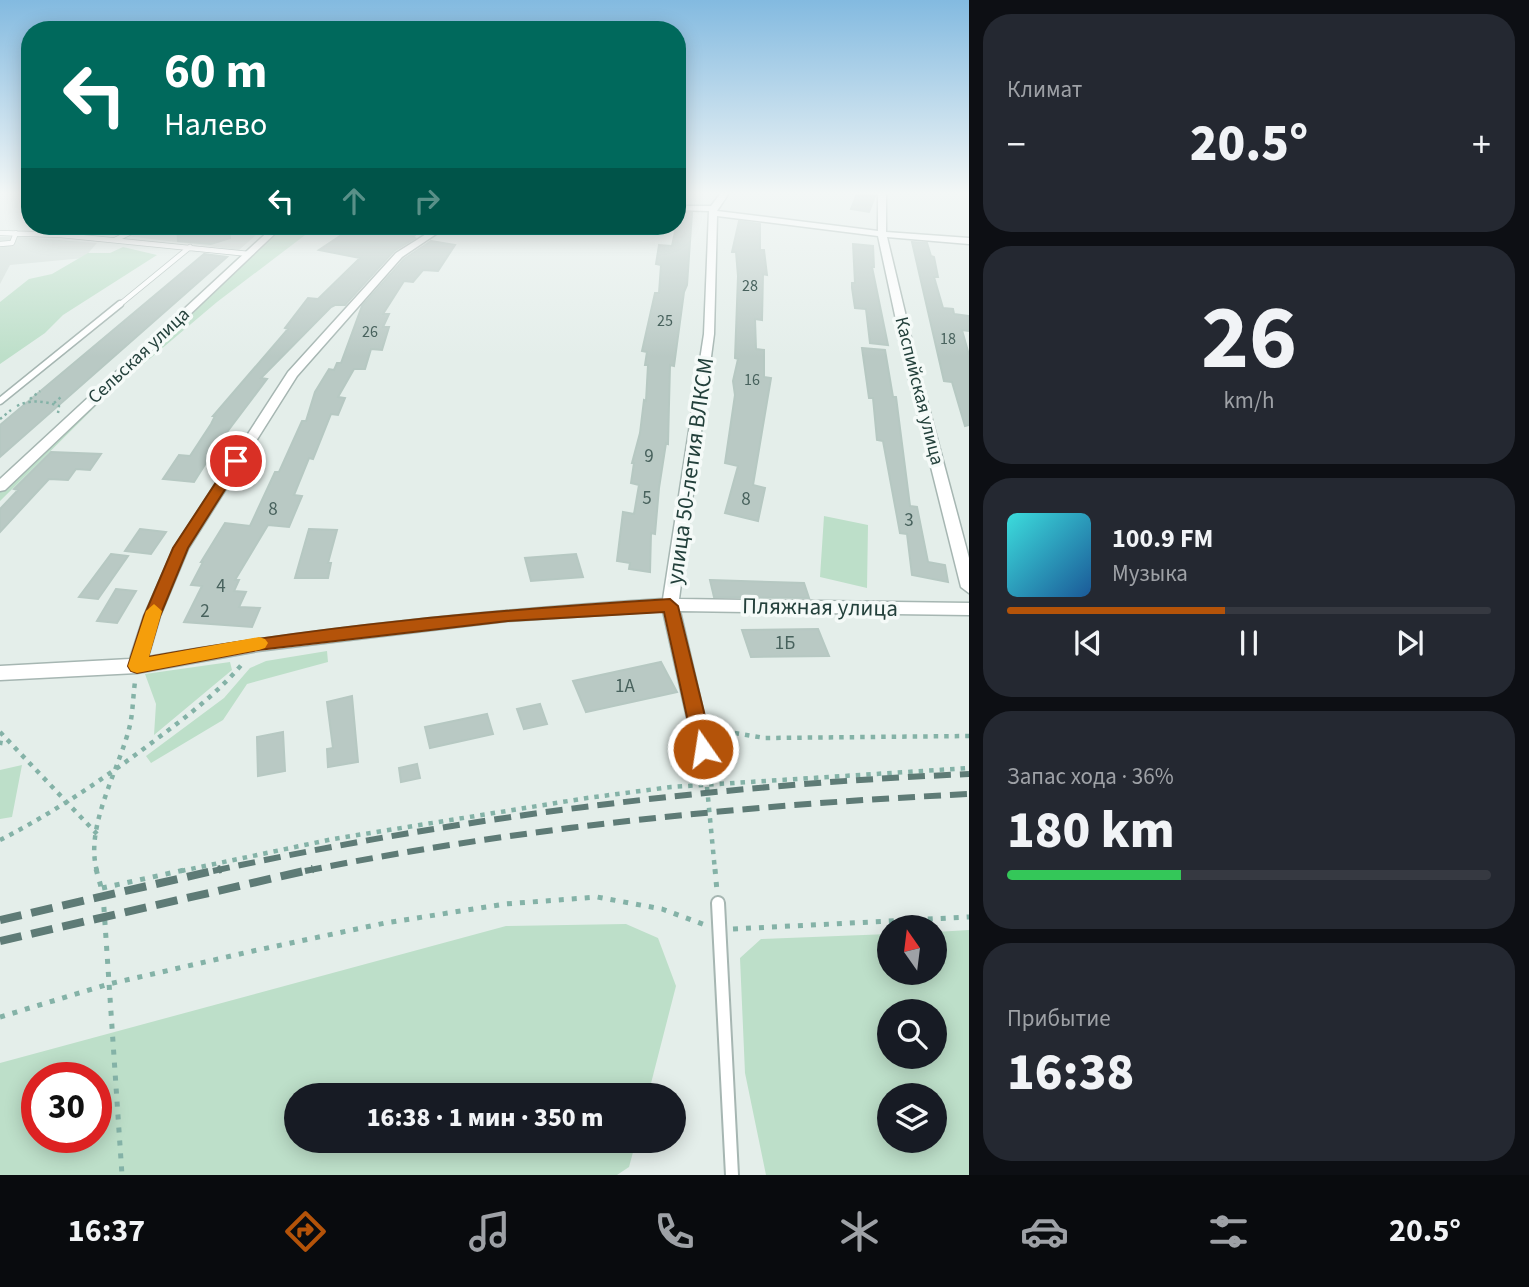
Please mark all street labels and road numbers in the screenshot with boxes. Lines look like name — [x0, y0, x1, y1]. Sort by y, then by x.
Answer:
street label: Сельская улица — [82, 302, 196, 410]
street label: Каспийская улица — [888, 314, 950, 468]
street label: улица 50-летия ВЛКСМ — [658, 355, 722, 587]
street label: Пляжная улица — [742, 589, 898, 625]

